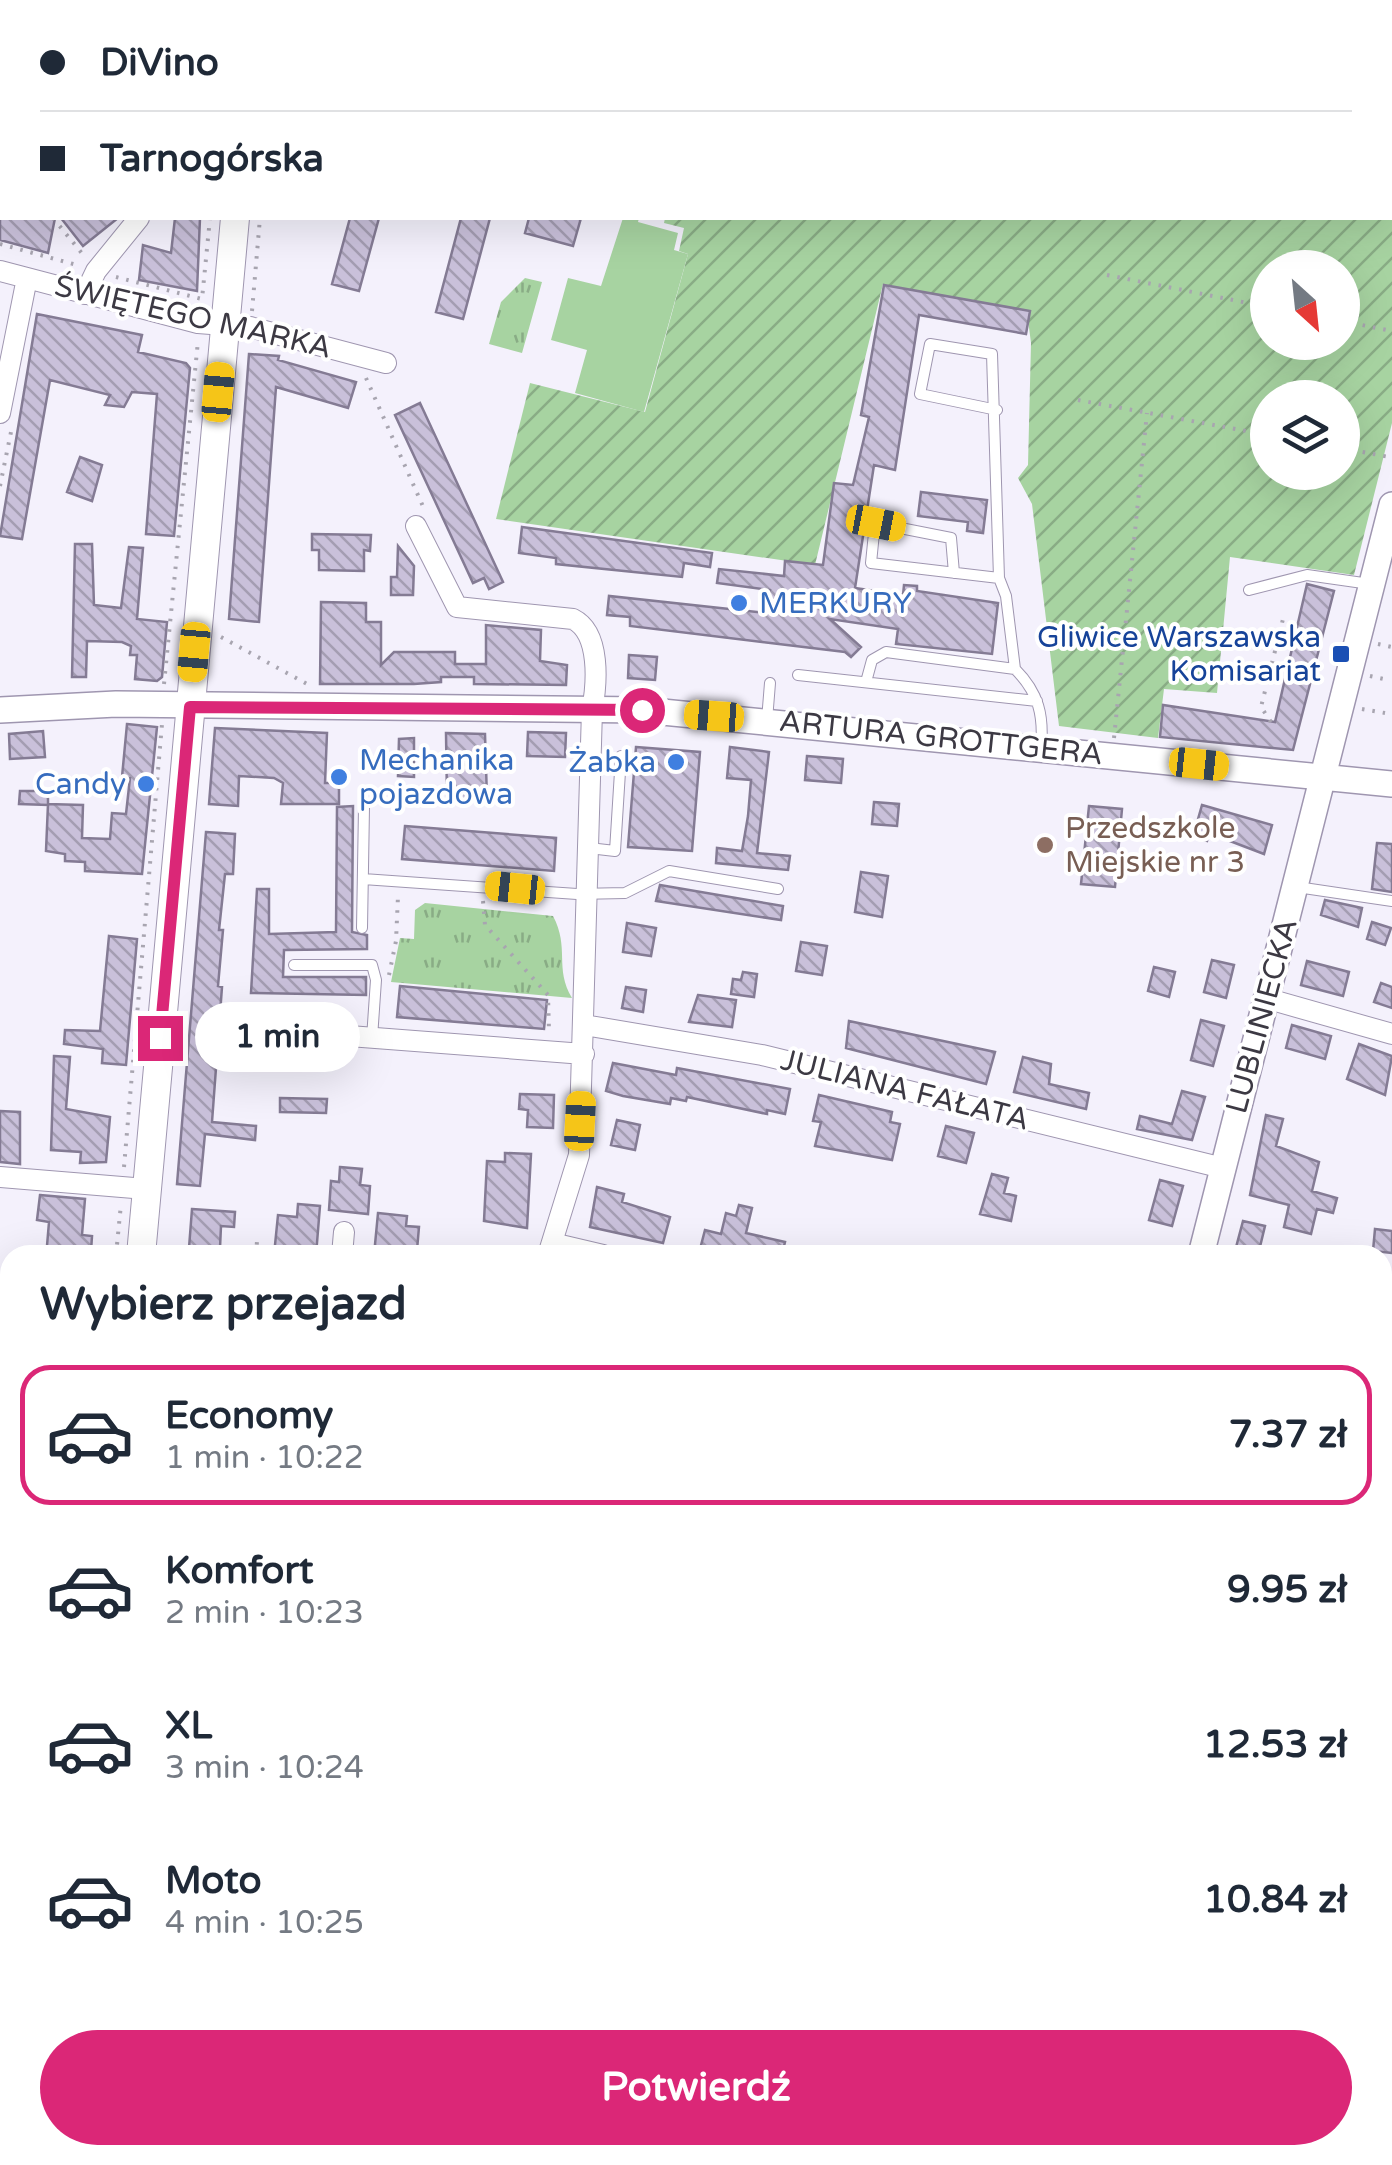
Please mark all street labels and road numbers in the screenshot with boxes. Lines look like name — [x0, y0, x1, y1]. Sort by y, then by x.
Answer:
street label: ŚWIĘTEGO MARKA — [51, 267, 335, 367]
street label: ARTURA GROTTGERA — [777, 703, 1105, 773]
street label: LUBLINIECKA — [1218, 914, 1306, 1118]
street label: JULIANA FAŁATA — [777, 1041, 1033, 1139]

